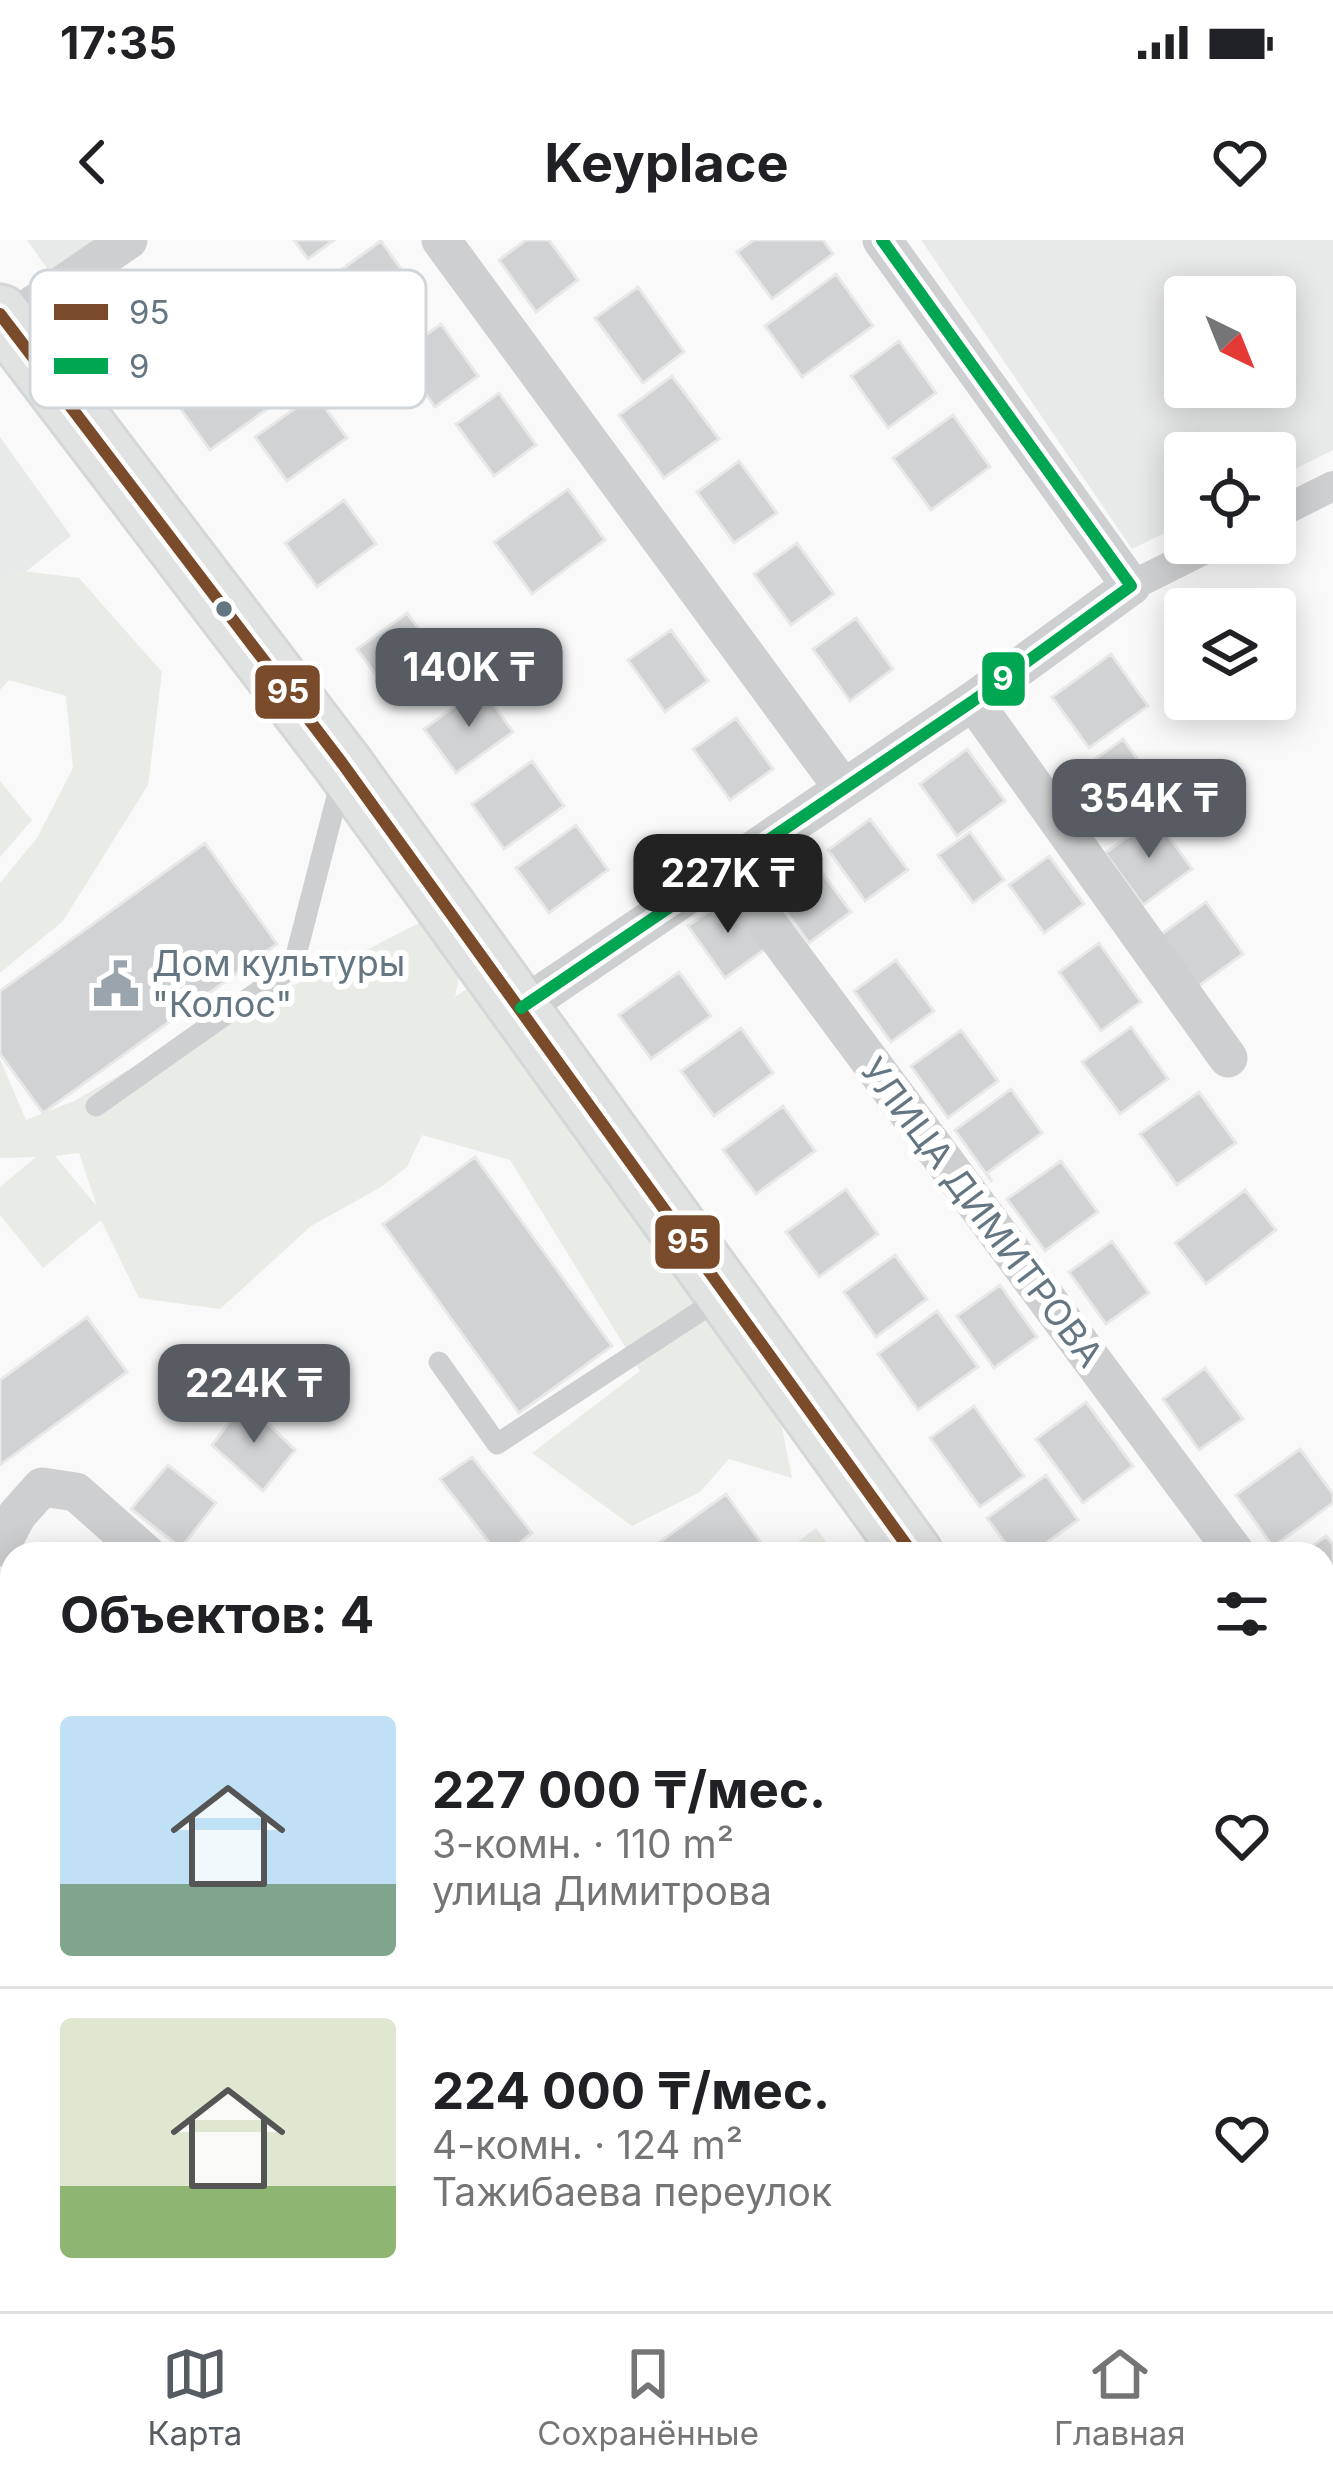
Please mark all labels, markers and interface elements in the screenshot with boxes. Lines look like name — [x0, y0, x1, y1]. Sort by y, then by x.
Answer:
text: 17:35 — [60, 15, 177, 70]
icon: back — [60, 129, 126, 195]
icon: heart — [1207, 129, 1273, 195]
text: Keyplace — [544, 130, 789, 195]
legend — [30, 270, 426, 408]
north arrow — [1164, 276, 1296, 408]
map controls — [1164, 276, 1296, 720]
text: 95 — [129, 292, 170, 332]
text: 9 — [129, 346, 149, 386]
button: locate — [1164, 432, 1296, 564]
button: layers — [1164, 588, 1296, 720]
unlabelled marker — [213, 598, 235, 620]
pin: 140K ₸ — [371, 628, 567, 730]
text: 140K ₸ — [403, 643, 535, 690]
line badge: 9 — [980, 650, 1027, 708]
text: 9 — [992, 658, 1014, 698]
line badge: 95 — [253, 663, 322, 721]
text: 95 — [267, 671, 309, 711]
pin: 354K ₸ — [1051, 759, 1247, 861]
text: 354K ₸ — [1079, 774, 1219, 821]
pin: 227K ₸ — [630, 834, 826, 936]
text: 227K ₸ — [660, 849, 796, 896]
place label: Дом культуры "Колос" — [152, 941, 405, 1026]
public building icon: Дом культуры "Колос" — [91, 959, 141, 1009]
street label: УЛИЦА ДИМИТРОВА — [851, 1049, 1113, 1375]
line badge: 95 — [653, 1213, 722, 1271]
text: 95 — [667, 1221, 709, 1261]
pin: 224K ₸ — [156, 1344, 352, 1446]
text: 224K ₸ — [185, 1359, 323, 1406]
icon: filters — [1209, 1581, 1275, 1647]
text: Объектов: 4 — [60, 1584, 374, 1645]
text: 227 000 ₸/мес. — [432, 1759, 826, 1820]
icon: home — [156, 1764, 300, 1908]
icon: heart — [1209, 1803, 1275, 1869]
text: 3-комн. · 110 m² — [432, 1820, 734, 1867]
text: улица Димитрова — [432, 1867, 772, 1914]
text: 224 000 ₸/мес. — [432, 2060, 830, 2121]
icon: home — [156, 2066, 300, 2210]
icon: heart — [1209, 2105, 1275, 2171]
text: 4-комн. · 124 m² — [432, 2121, 743, 2168]
text: Тажибаева переулок — [432, 2168, 832, 2215]
tab: Карта — [148, 2341, 242, 2453]
tab: Сохранённые — [537, 2341, 759, 2453]
tab: Главная — [1054, 2341, 1185, 2453]

